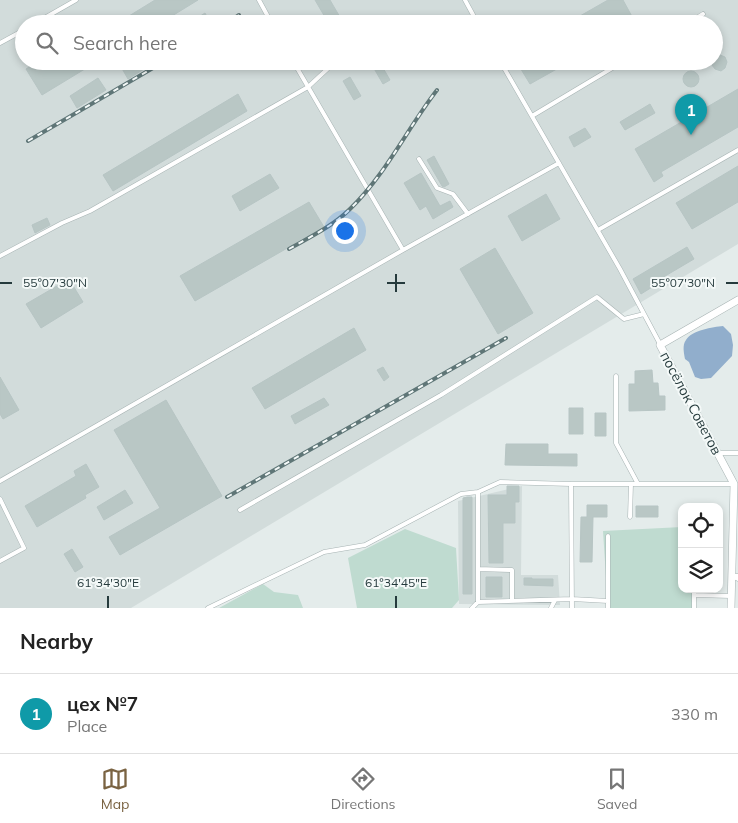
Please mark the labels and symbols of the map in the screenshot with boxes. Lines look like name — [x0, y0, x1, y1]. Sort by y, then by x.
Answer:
pin: 1 — [675, 94, 707, 135]
your location — [332, 218, 358, 244]
text: 55°07'30"N — [23, 275, 87, 290]
text: 55°07'30"N — [651, 275, 715, 290]
street label: посёлок Советов — [656, 348, 726, 458]
text: 61°34'30"E — [77, 575, 139, 590]
text: 61°34'45"E — [365, 575, 427, 590]

